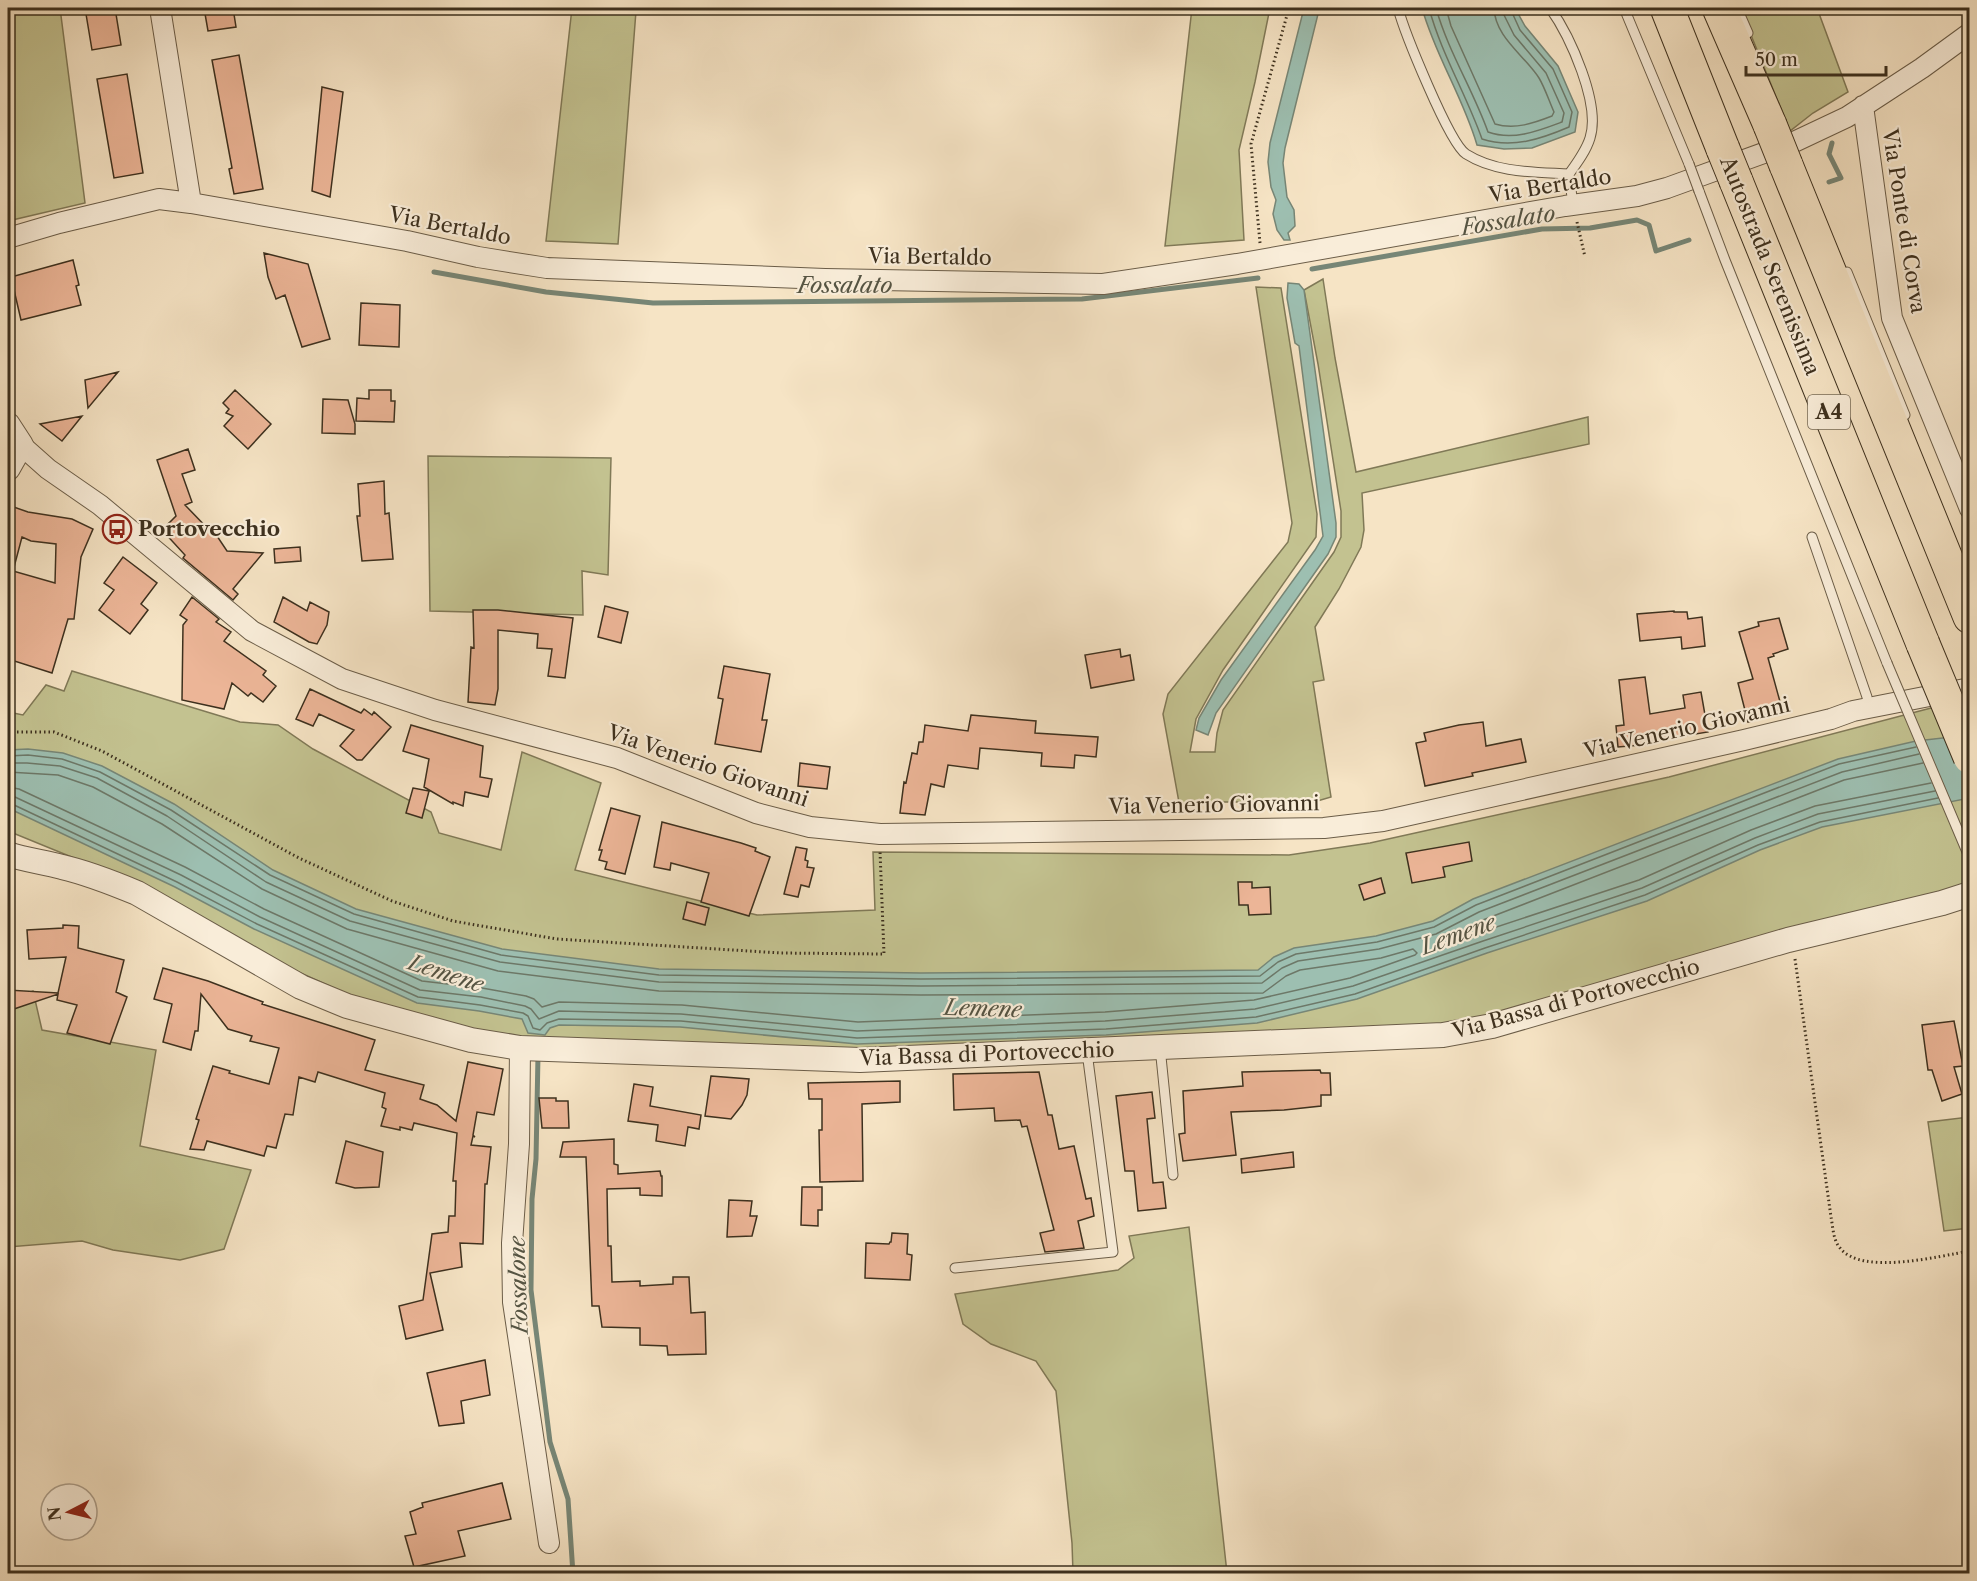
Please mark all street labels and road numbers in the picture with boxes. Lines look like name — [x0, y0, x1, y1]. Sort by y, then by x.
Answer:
street label: Via Ponte di Corva — [1877, 126, 1932, 316]
street label: Autostrada Serenissima — [1715, 152, 1826, 380]
street label: Via Bertaldo — [1486, 163, 1613, 208]
street label: Via Bertaldo — [386, 201, 513, 250]
street label: Via Bertaldo — [867, 243, 992, 270]
road number: A4 — [1808, 395, 1850, 429]
street label: Via Venerio Giovanni — [1580, 692, 1792, 764]
street label: Via Venerio Giovanni — [603, 719, 812, 812]
street label: Via Venerio Giovanni — [1107, 790, 1320, 819]
street label: Via Bassa di Portovecchio — [1449, 953, 1702, 1044]
street label: Via Bassa di Portovecchio — [858, 1037, 1115, 1070]

